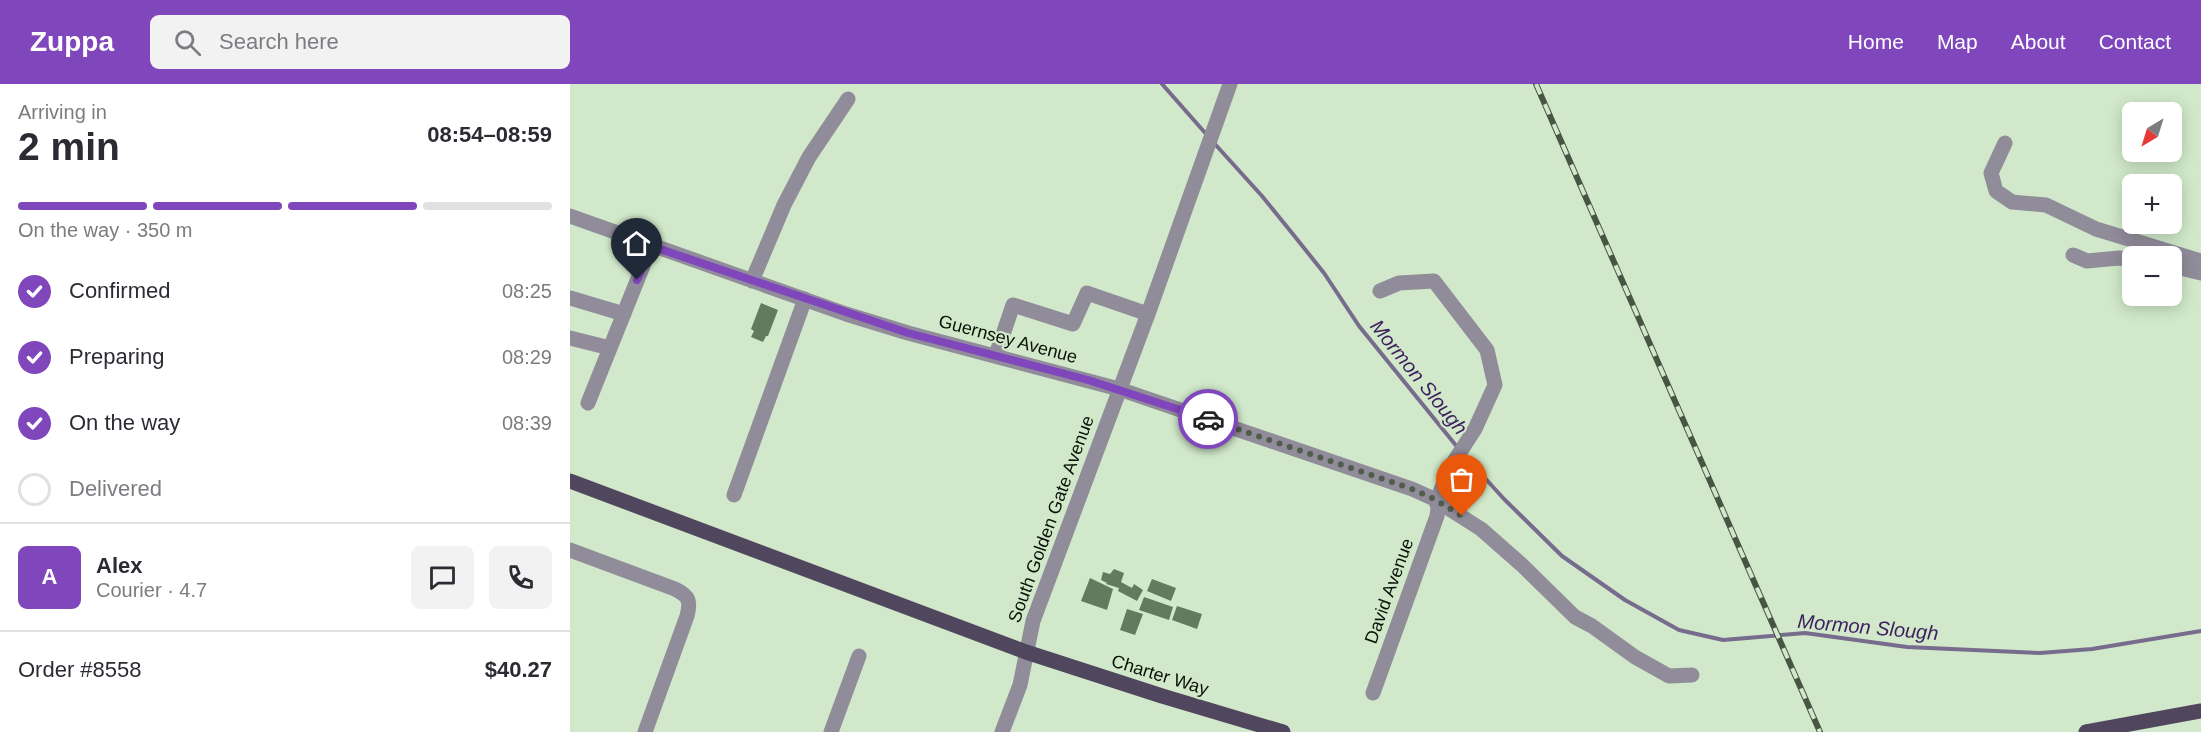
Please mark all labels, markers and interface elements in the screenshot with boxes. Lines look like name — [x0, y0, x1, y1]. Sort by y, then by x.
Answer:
search box — [150, 15, 570, 69]
text: Zuppa — [30, 26, 114, 57]
icon: search — [171, 26, 204, 59]
text: Search here — [219, 29, 339, 54]
text: Home — [1848, 30, 1904, 53]
text: Map — [1937, 30, 1978, 53]
text: About — [2011, 30, 2066, 53]
text: Contact — [2099, 30, 2171, 53]
text: Arriving in — [18, 101, 107, 123]
north arrow — [2122, 102, 2182, 162]
map controls — [2122, 102, 2182, 306]
text: 08:54–08:59 — [427, 122, 552, 147]
text: 2 min — [18, 125, 120, 168]
button: + — [2122, 174, 2182, 234]
pin — [611, 218, 662, 280]
text: On the way · 350 m — [18, 219, 193, 241]
icon: home — [620, 227, 653, 260]
button: − — [2122, 246, 2182, 306]
icon: check — [18, 275, 51, 308]
text: Confirmed — [69, 278, 170, 303]
text: 08:25 — [502, 280, 552, 302]
street label: Guernsey Avenue — [936, 311, 1080, 367]
water label: Mormon Slough — [1366, 315, 1472, 439]
icon: check — [18, 341, 51, 374]
text: Preparing — [69, 344, 164, 369]
text: 08:29 — [502, 346, 552, 368]
courier — [1178, 389, 1238, 449]
icon: car — [1192, 403, 1225, 436]
icon: check — [18, 407, 51, 440]
text: On the way — [69, 410, 180, 435]
text: 08:39 — [502, 412, 552, 434]
street label: South Golden Gate Avenue — [1004, 413, 1098, 625]
pin — [1436, 454, 1487, 516]
icon: bag — [1445, 463, 1478, 496]
text: Delivered — [69, 476, 162, 501]
street label: David Avenue — [1361, 536, 1417, 646]
button: chat — [411, 546, 474, 609]
button: phone — [489, 546, 552, 609]
text: Alex — [96, 553, 142, 578]
text: A — [42, 564, 57, 589]
text: Courier · 4.7 — [96, 579, 207, 601]
water label: Mormon Slough — [1797, 610, 1939, 644]
street label: Charter Way — [1109, 651, 1211, 699]
text: Order #8558 — [18, 657, 142, 682]
text: $40.27 — [485, 657, 552, 682]

